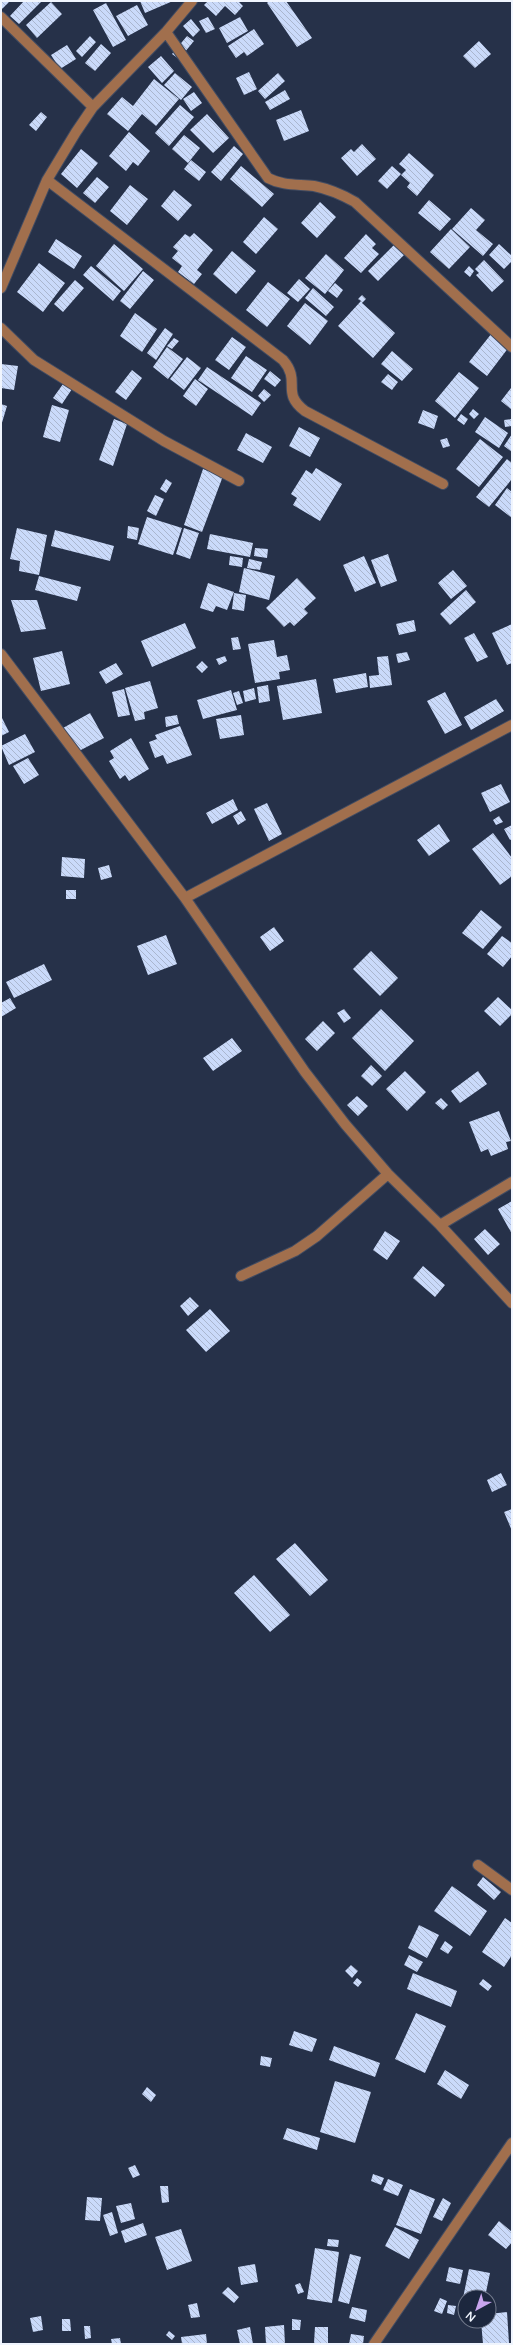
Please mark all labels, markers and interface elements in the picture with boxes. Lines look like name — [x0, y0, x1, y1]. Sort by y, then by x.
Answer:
north arrow — [457, 2289, 497, 2329]
text: N — [463, 2308, 478, 2324]

